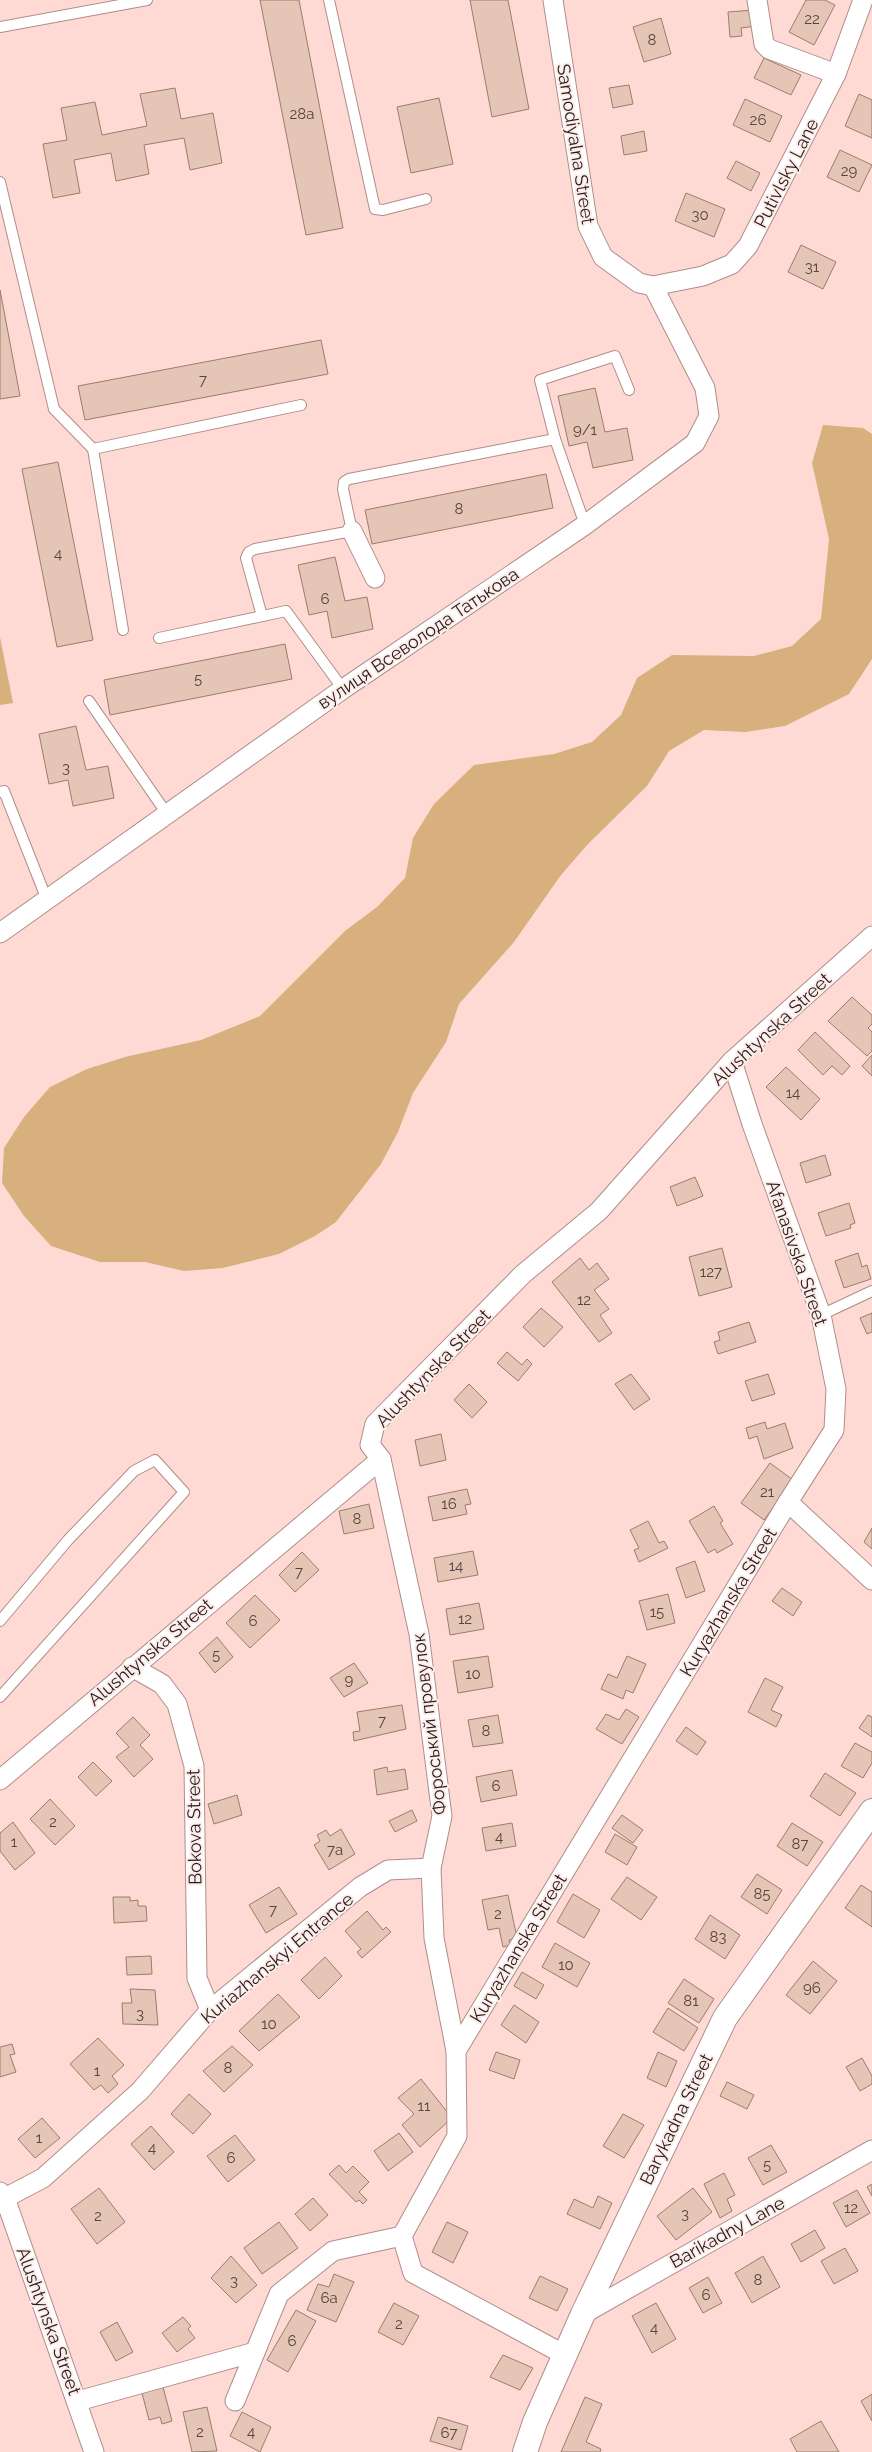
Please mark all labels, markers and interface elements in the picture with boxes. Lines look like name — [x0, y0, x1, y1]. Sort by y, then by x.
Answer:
house number: 22 — [804, 10, 820, 28]
house number: 8 — [648, 31, 657, 49]
street label: Samodiyalna Street — [553, 62, 599, 226]
house number: 28а — [290, 105, 314, 123]
house number: 26 — [750, 111, 766, 129]
street label: Putivlsky Lane — [749, 114, 823, 231]
house number: 29 — [841, 162, 858, 180]
house number: 30 — [691, 206, 709, 224]
house number: 31 — [805, 258, 820, 276]
house number: 7 — [199, 371, 207, 389]
house number: 9/1 — [573, 421, 598, 439]
house number: 8 — [455, 500, 464, 518]
house number: 4 — [54, 545, 62, 563]
street label: вулиця Всеволода Татькова — [314, 563, 522, 713]
house number: 6 — [320, 590, 330, 608]
house number: 5 — [194, 670, 202, 688]
house number: 3 — [62, 759, 70, 777]
street label: Alushtynska Street — [707, 968, 835, 1090]
house number: 14 — [786, 1084, 800, 1102]
street label: Afanasivska Street — [762, 1178, 832, 1328]
house number: 127 — [700, 1263, 722, 1281]
house number: 12 — [577, 1291, 591, 1309]
street label: Alushtynska Street — [371, 1305, 495, 1431]
house number: 21 — [760, 1483, 775, 1501]
house number: 16 — [441, 1495, 457, 1513]
house number: 8 — [353, 1510, 362, 1528]
street label: Kuryazhanska Street — [675, 1524, 781, 1680]
house number: 14 — [449, 1557, 463, 1575]
house number: 7 — [295, 1563, 303, 1581]
street label: Alushtynska Street — [84, 1594, 216, 1710]
house number: 15 — [650, 1603, 664, 1621]
house number: 12 — [458, 1610, 472, 1628]
house number: 6 — [248, 1612, 258, 1630]
street label: Фороський провулок — [407, 1632, 451, 1816]
house number: 5 — [212, 1646, 220, 1664]
house number: 10 — [465, 1665, 481, 1683]
house number: 9 — [345, 1671, 354, 1689]
house number: 7 — [378, 1712, 386, 1730]
house number: 8 — [482, 1722, 491, 1740]
street label: Bokova Street — [182, 1769, 206, 1885]
house number: 6 — [491, 1777, 501, 1795]
house number: 2 — [49, 1813, 57, 1831]
house number: 4 — [495, 1828, 503, 1846]
house number: 1 — [11, 1833, 18, 1851]
house number: 87 — [792, 1835, 808, 1853]
house number: 7а — [327, 1841, 343, 1859]
street label: Kuryazhanska Street — [465, 1870, 571, 2026]
house number: 85 — [753, 1885, 771, 1903]
street label: Kuriazhanskyi Entrance — [197, 1888, 358, 2028]
house number: 7 — [269, 1901, 277, 1919]
house number: 2 — [494, 1905, 502, 1923]
house number: 83 — [710, 1928, 726, 1946]
house number: 10 — [558, 1956, 574, 1974]
house number: 96 — [803, 1979, 821, 1997]
house number: 81 — [683, 1992, 699, 2010]
house number: 3 — [136, 2005, 144, 2023]
house number: 10 — [261, 2015, 277, 2033]
street label: Barykadna Street — [635, 2050, 717, 2188]
house number: 8 — [224, 2059, 233, 2077]
house number: 1 — [94, 2062, 101, 2080]
house number: 11 — [418, 2097, 431, 2115]
house number: 1 — [36, 2129, 43, 2147]
house number: 4 — [148, 2139, 156, 2157]
house number: 6 — [226, 2149, 236, 2167]
house number: 5 — [763, 2156, 771, 2174]
street label: Barikadny Lane — [666, 2192, 788, 2272]
house number: 12 — [844, 2199, 858, 2217]
house number: 3 — [681, 2205, 689, 2223]
house number: 2 — [94, 2207, 102, 2225]
street label: Alushtynska Street — [13, 2244, 85, 2398]
house number: 8 — [754, 2271, 763, 2289]
house number: 3 — [230, 2272, 238, 2290]
house number: 6 — [701, 2286, 711, 2304]
house number: 6а — [320, 2289, 338, 2307]
house number: 2 — [395, 2315, 403, 2333]
house number: 4 — [650, 2319, 658, 2337]
house number: 6 — [287, 2332, 297, 2350]
house number: 2 — [196, 2423, 204, 2441]
house number: 4 — [247, 2423, 255, 2441]
house number: 67 — [440, 2424, 458, 2442]

